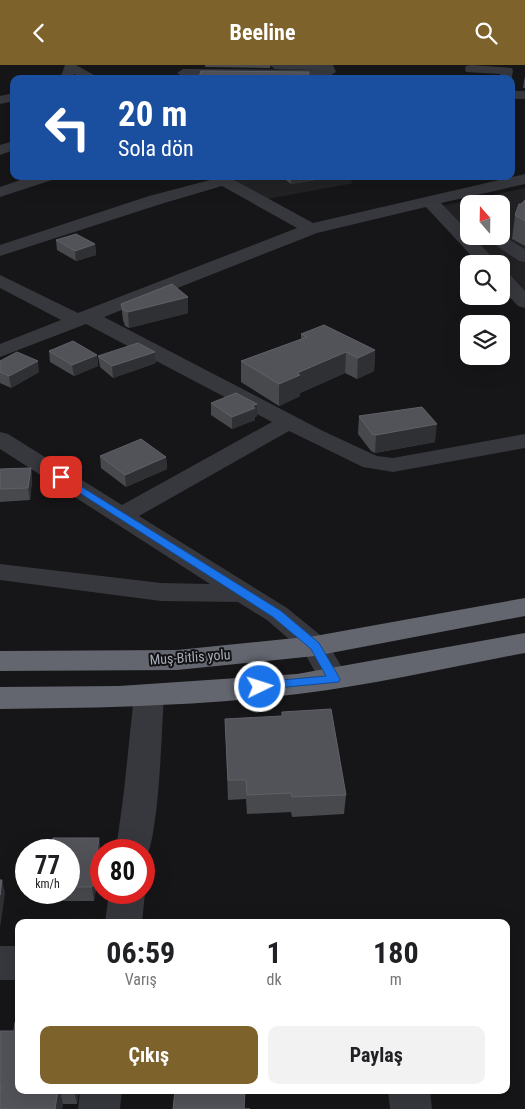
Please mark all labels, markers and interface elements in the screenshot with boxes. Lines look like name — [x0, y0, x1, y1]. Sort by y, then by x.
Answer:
icon: back — [25, 19, 53, 47]
icon: search — [472, 19, 500, 47]
text: Beeline — [230, 20, 295, 45]
text: 20 m — [118, 94, 187, 135]
icon: left — [35, 95, 100, 160]
text: Sola dön — [118, 136, 194, 161]
north arrow — [460, 195, 510, 245]
map controls — [460, 195, 510, 365]
button: search — [460, 255, 510, 305]
button: layers — [460, 315, 510, 365]
pin — [40, 456, 82, 498]
icon: arrive — [47, 463, 75, 491]
street label: Muş-Bitlis yolu — [149, 646, 231, 668]
position arrow — [233, 660, 285, 712]
speed limit sign: 80 — [90, 839, 155, 904]
text: 77 — [35, 851, 60, 880]
text: km/h — [35, 877, 60, 891]
text: 06:59 — [106, 935, 175, 970]
text: 1 — [267, 935, 282, 970]
text: 180 — [373, 935, 419, 970]
text: Varış — [125, 970, 157, 989]
text: dk — [267, 970, 282, 989]
text: m — [390, 970, 402, 989]
button: Çıkış — [40, 1026, 258, 1084]
button: Paylaş — [268, 1026, 485, 1084]

